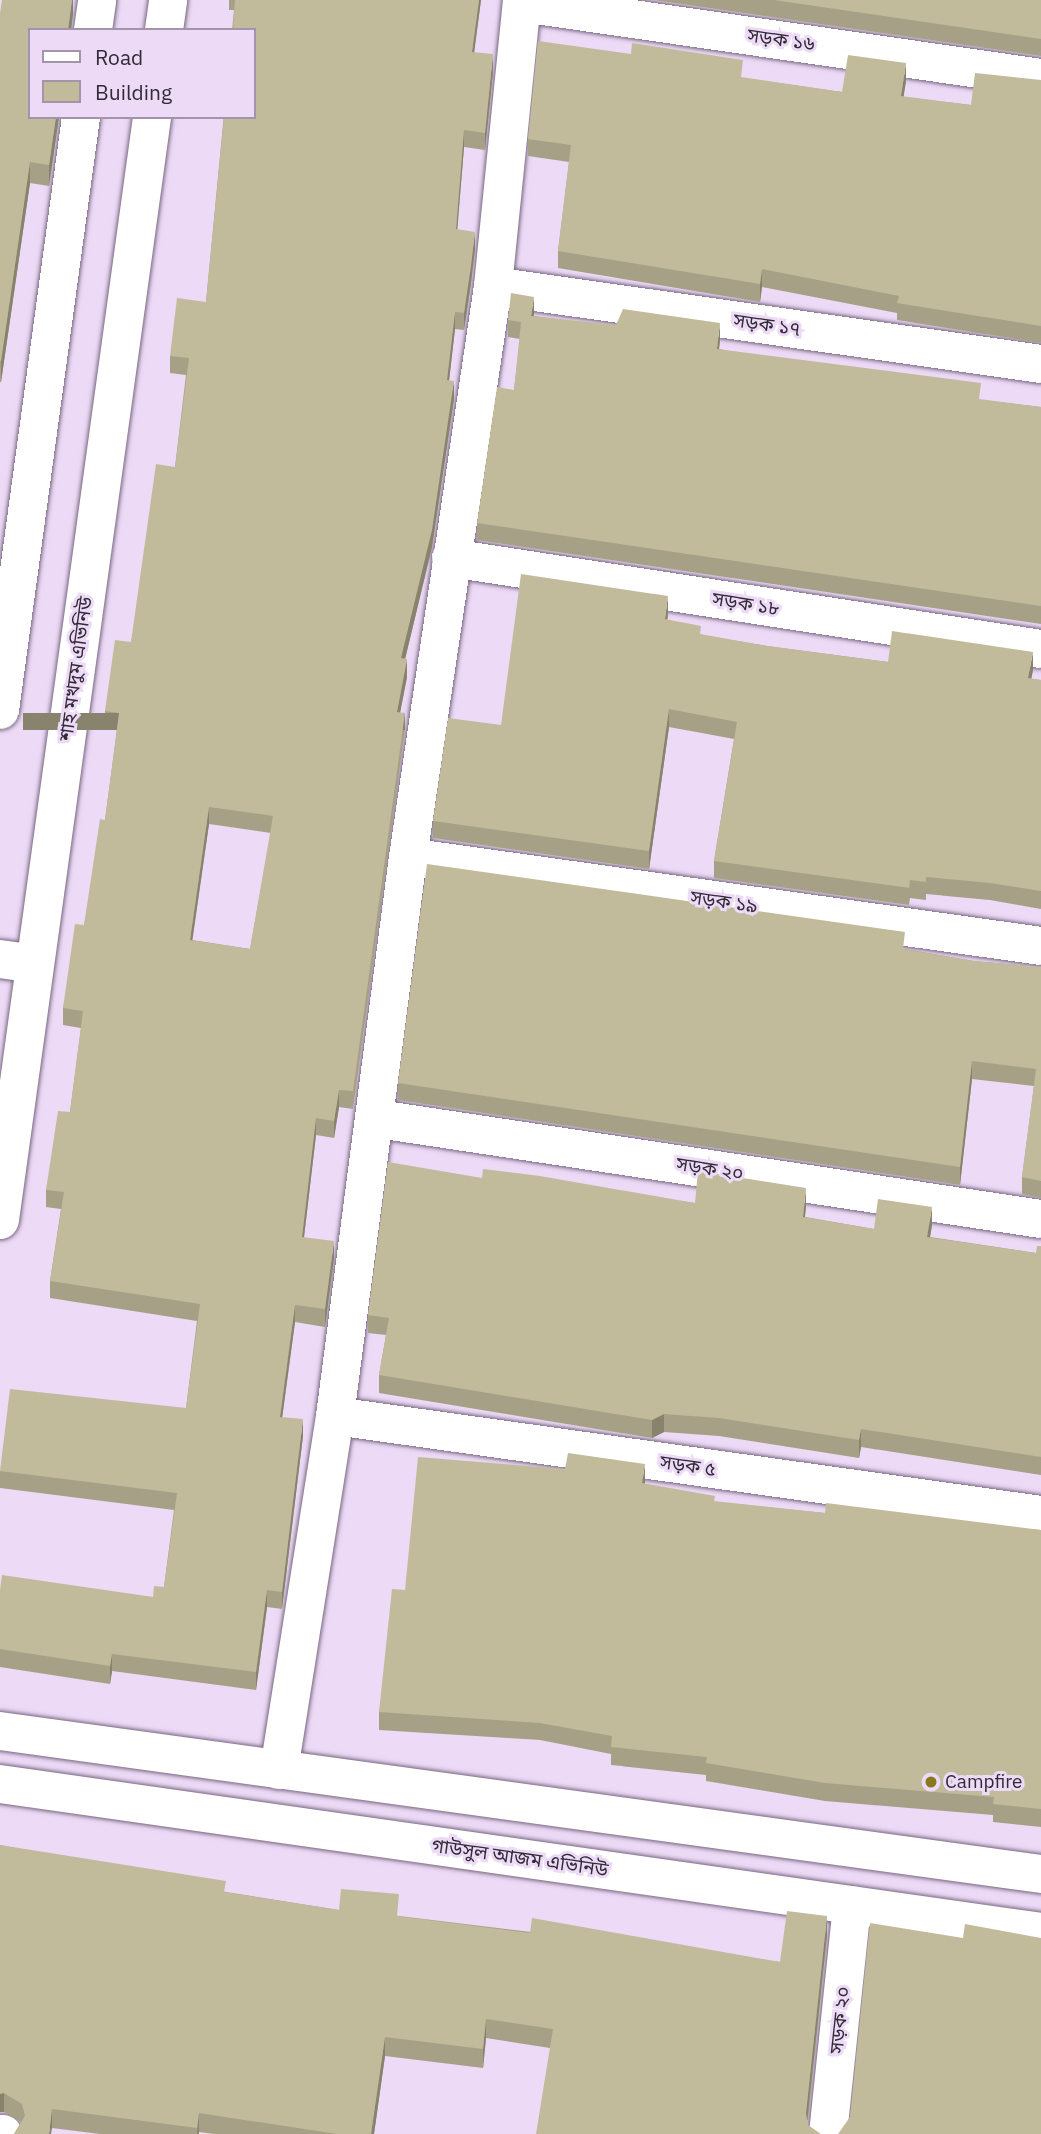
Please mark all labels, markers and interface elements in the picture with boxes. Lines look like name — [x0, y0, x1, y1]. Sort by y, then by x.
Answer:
street label: সড়ক ১৬ — [746, 24, 816, 56]
legend — [28, 28, 256, 119]
text: Road — [95, 43, 143, 71]
text: Building — [95, 78, 172, 106]
street label: সড়ক ১৭ — [732, 309, 802, 341]
street label: সড়ক ১৮ — [711, 587, 781, 621]
street label: শাহ মখদুম এভিনিউ — [55, 595, 97, 743]
street label: সড়ক ১৯ — [689, 886, 759, 918]
street label: সড়ক ২০ — [675, 1152, 745, 1186]
street label: সড়ক ৫ — [658, 1451, 718, 1481]
place label: Campfire — [945, 1771, 1023, 1793]
marker: Campfire — [923, 1774, 939, 1790]
street label: গাউসুল আজম এভিনিউ — [430, 1834, 610, 1882]
street label: সড়ক ২০ — [825, 1985, 855, 2055]

